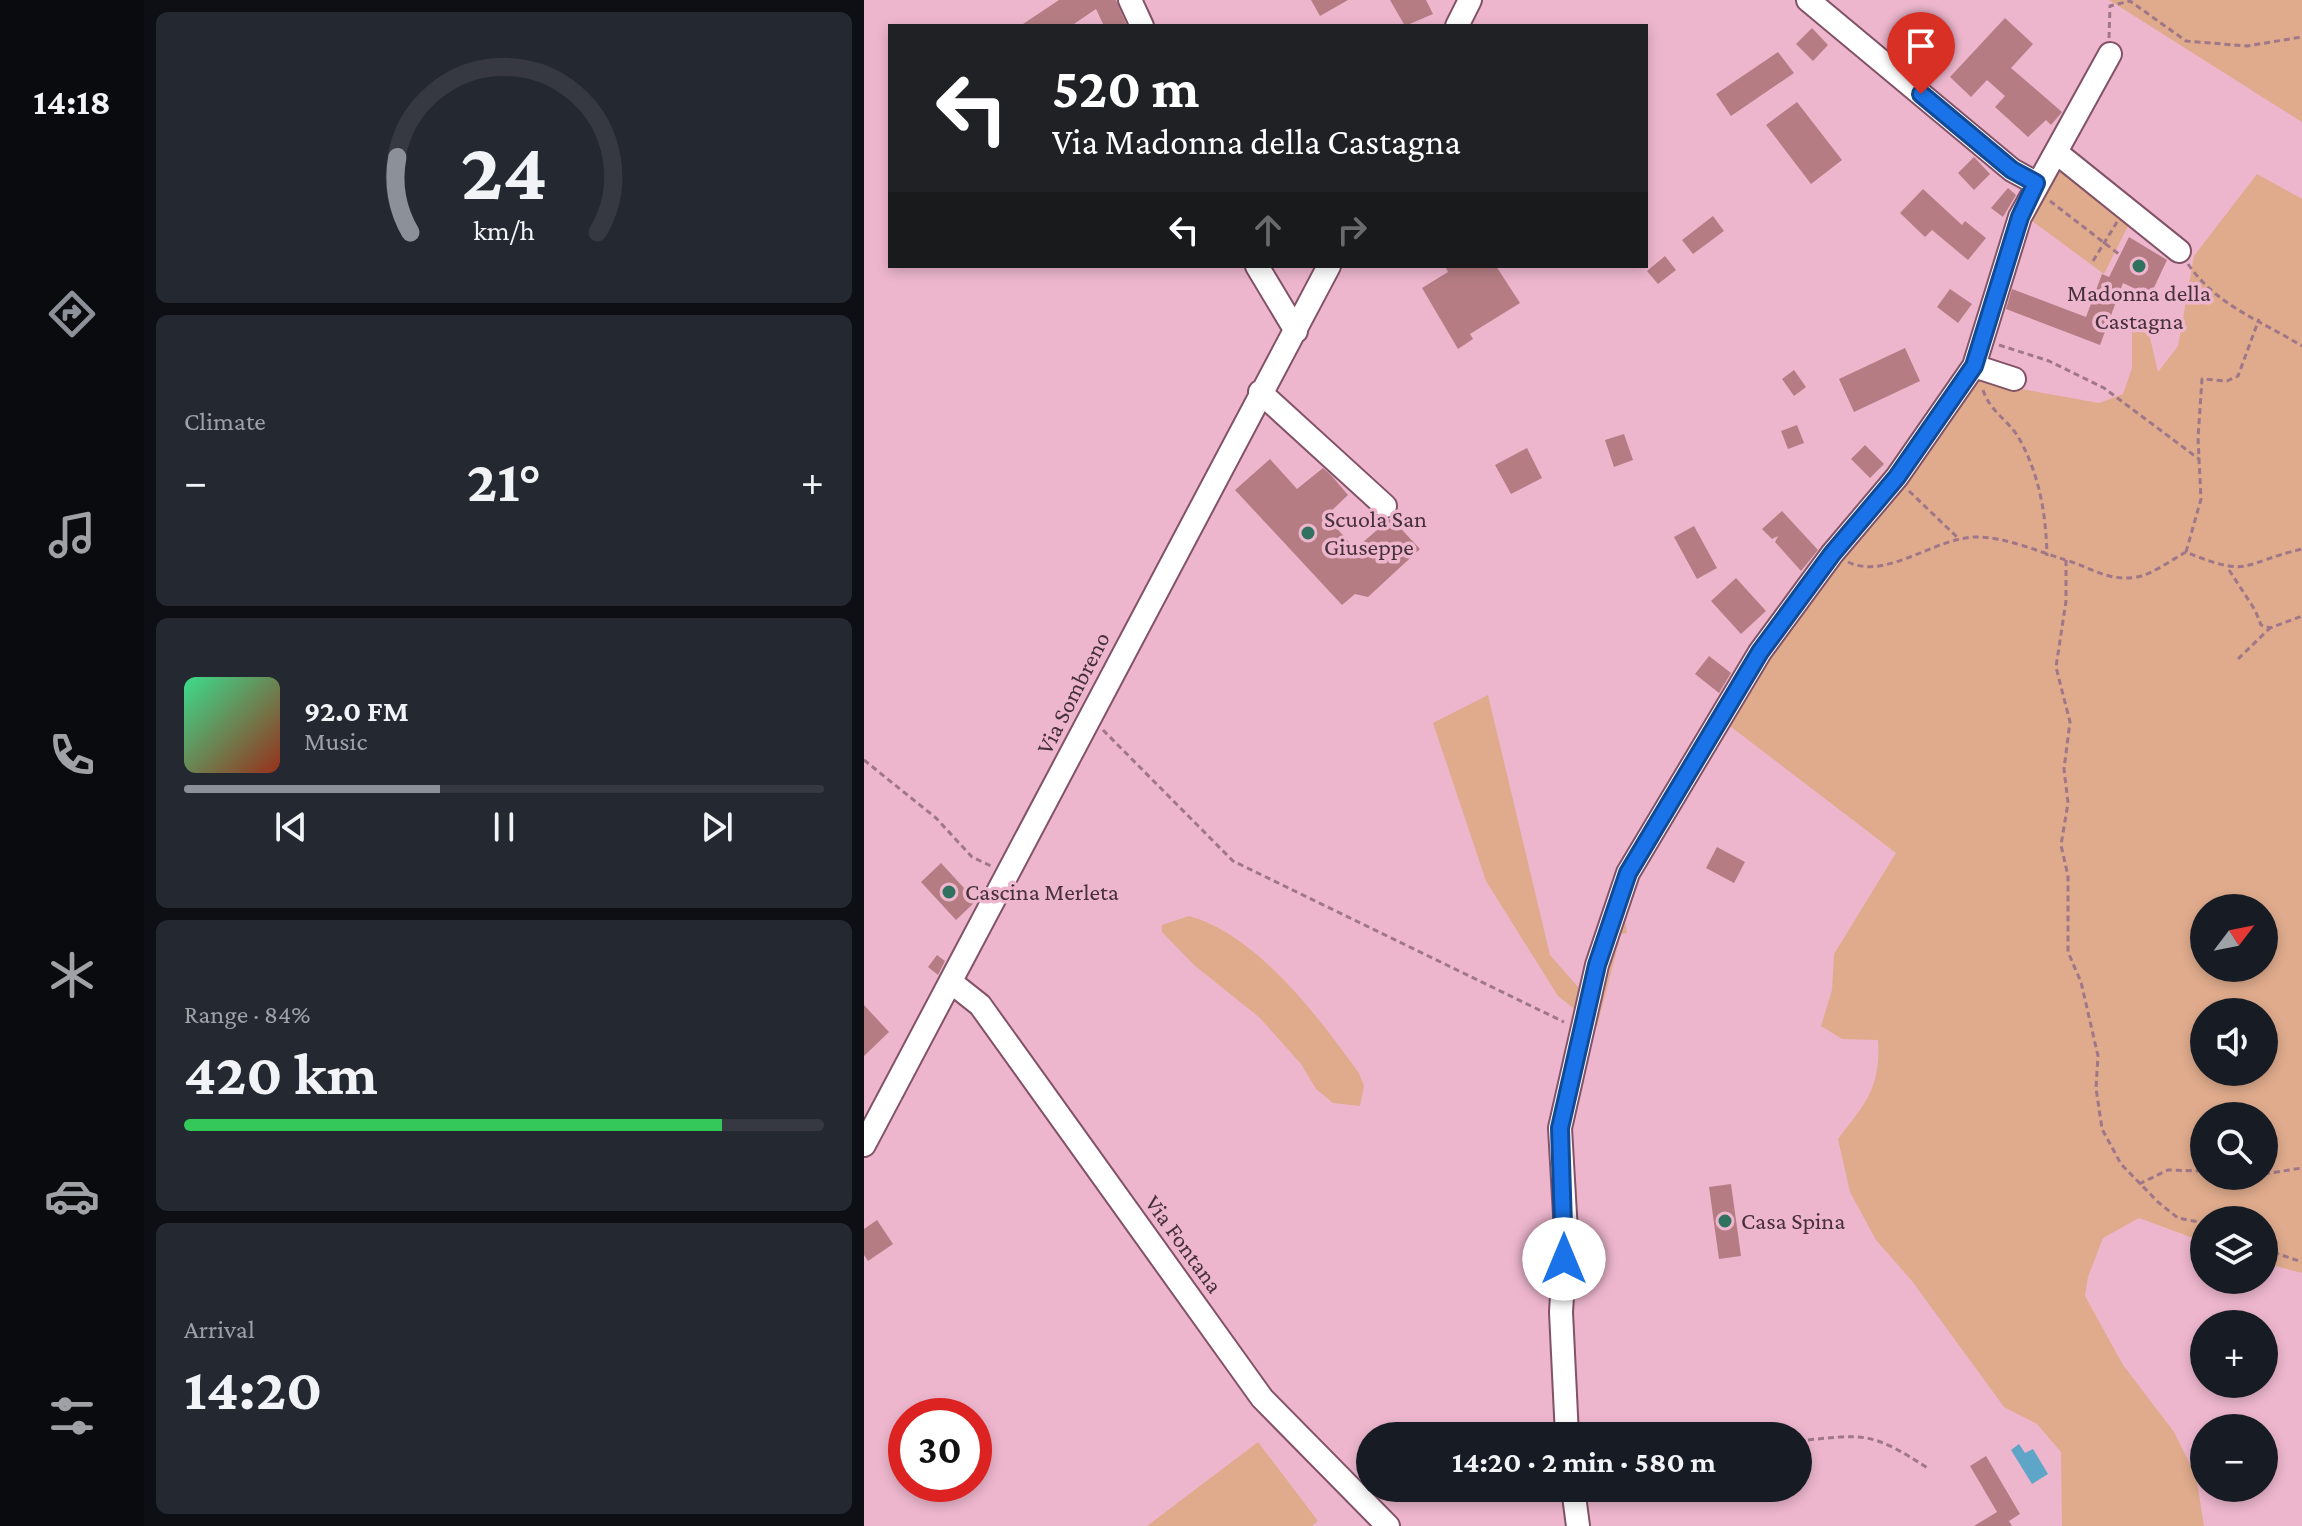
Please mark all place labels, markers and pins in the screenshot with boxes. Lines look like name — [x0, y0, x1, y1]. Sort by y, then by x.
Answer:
pin — [1887, 12, 1955, 94]
marker: Madonna della Castagna — [2130, 257, 2148, 275]
place label: Madonna della Castagna — [2067, 279, 2211, 334]
place label: Scuola San Giuseppe — [1324, 505, 1427, 560]
marker: Scuola San Giuseppe — [1299, 524, 1317, 542]
place label: Cascina Merleta — [965, 878, 1119, 905]
marker: Cascina Merleta — [940, 883, 958, 901]
place label: Casa Spina — [1741, 1207, 1845, 1234]
marker: Casa Spina — [1716, 1212, 1734, 1230]

